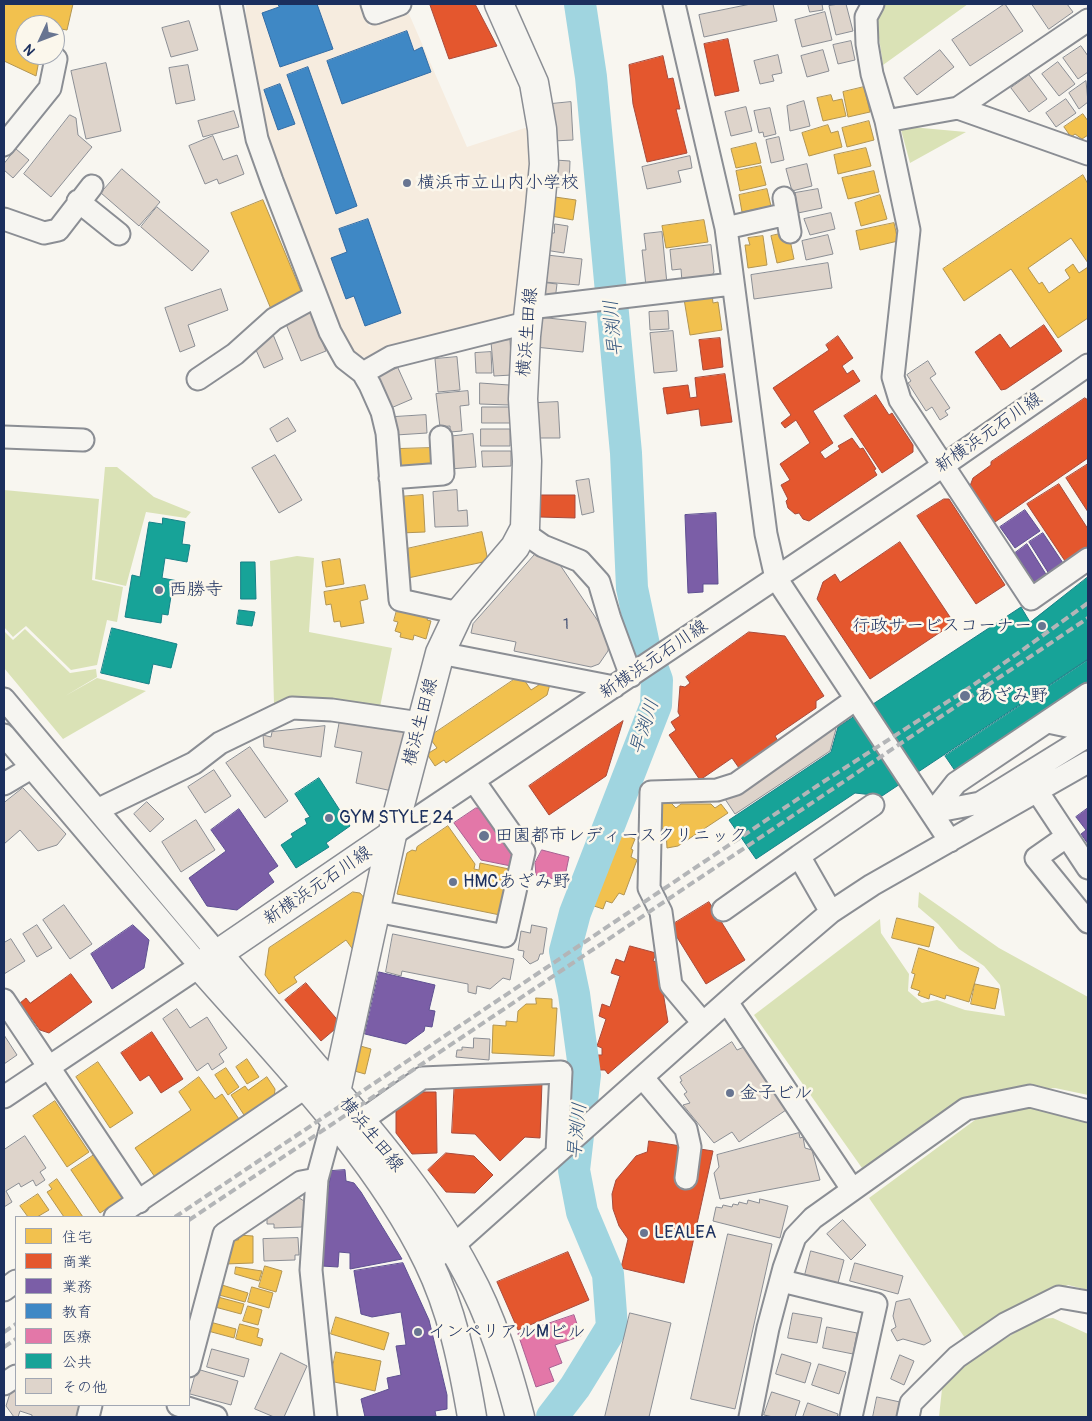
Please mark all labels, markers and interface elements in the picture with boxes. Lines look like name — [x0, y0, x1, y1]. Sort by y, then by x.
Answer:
north arrow — [15, 15, 65, 65]
text: N — [20, 41, 39, 59]
place label: 横浜市立山内小学校 — [417, 172, 579, 194]
marker: 横浜市立山内小学校 — [401, 177, 413, 189]
street label: 横浜生田線 — [513, 286, 543, 378]
water label: 早渕川 — [600, 299, 628, 357]
street label: 新横浜元石川線 — [931, 388, 1047, 478]
place label: 西勝寺 — [169, 579, 223, 601]
marker: 西勝寺 — [153, 584, 165, 596]
place label: 行政サービスコーナー — [852, 615, 1032, 637]
house number: 1 — [563, 616, 569, 634]
street label: 新横浜元石川線 — [596, 616, 712, 704]
marker: 行政サービスコーナー — [1036, 620, 1048, 632]
street label: 横浜生田線 — [399, 676, 443, 768]
place label: あざみ野 — [976, 685, 1048, 707]
marker: あざみ野 — [958, 689, 972, 703]
water label: 早渕川 — [625, 696, 665, 758]
place label: GYM STYLE 24 — [339, 807, 453, 829]
marker: GYM STYLE 24 — [323, 812, 335, 824]
place label: 田園都市レディースクリニック — [495, 825, 747, 847]
marker: 田園都市レディースクリニック — [477, 829, 491, 843]
street label: 新横浜元石川線 — [260, 842, 376, 930]
place label: HMCあざみ野 — [463, 871, 570, 893]
marker: HMCあざみ野 — [447, 876, 459, 888]
place label: 金子ビル — [740, 1082, 812, 1104]
marker: 金子ビル — [724, 1087, 736, 1099]
street label: 横浜生田線 — [334, 1093, 408, 1177]
water label: 早渕川 — [564, 1101, 592, 1161]
legend — [15, 1216, 190, 1406]
place label: LEALEA — [654, 1222, 716, 1244]
marker: LEALEA — [638, 1227, 650, 1239]
text: 住宅 — [62, 1228, 92, 1247]
text: 商業 — [62, 1253, 92, 1272]
text: 業務 — [62, 1278, 92, 1297]
text: 教育 — [62, 1303, 92, 1322]
place label: インペリアルMビル — [428, 1321, 585, 1343]
marker: インペリアルMビル — [412, 1326, 424, 1338]
text: 医療 — [62, 1328, 92, 1347]
text: 公共 — [62, 1353, 92, 1372]
text: その他 — [62, 1378, 107, 1397]

